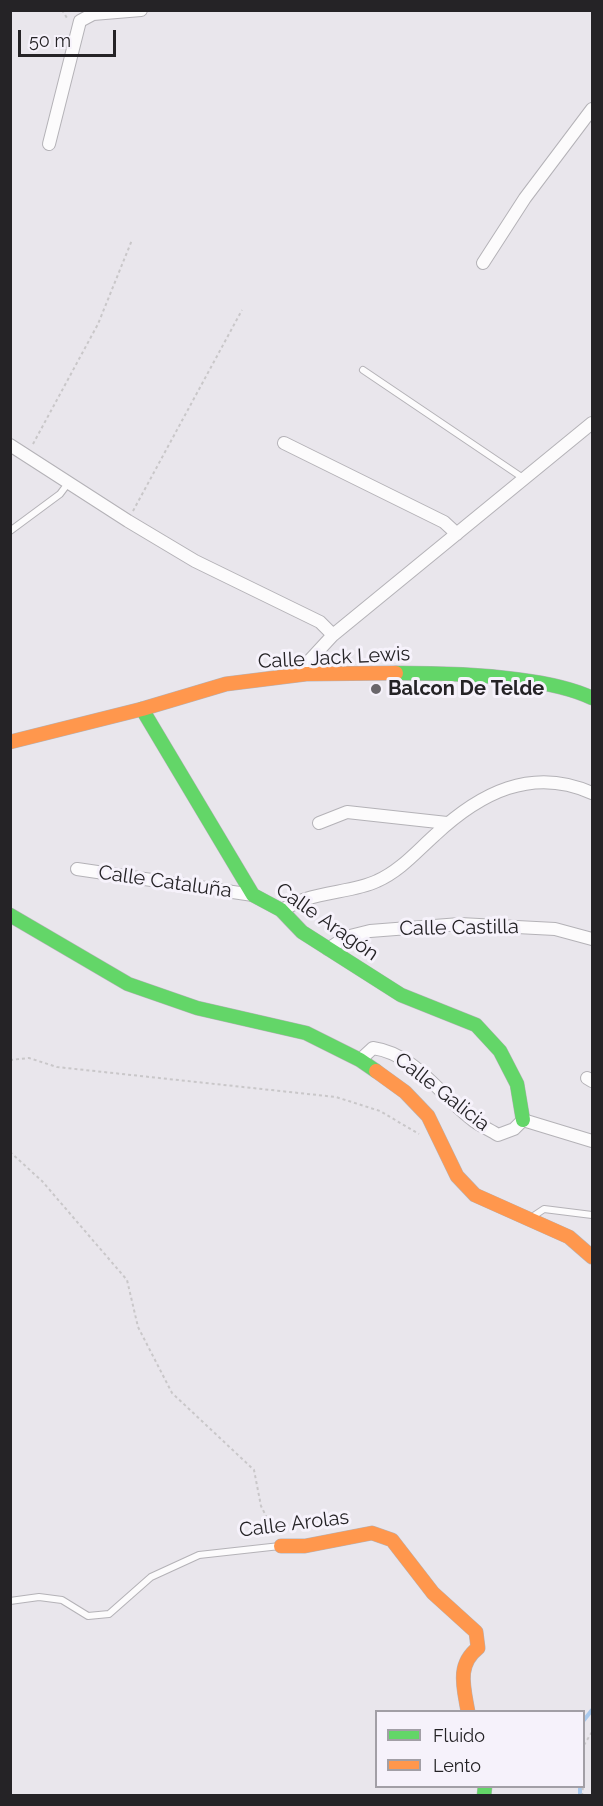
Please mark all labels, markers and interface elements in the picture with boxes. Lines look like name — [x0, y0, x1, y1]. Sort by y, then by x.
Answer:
scale bar — [21, 18, 118, 56]
text: 50 m — [29, 30, 71, 51]
street label: Calle Jack Lewis — [257, 642, 411, 674]
place label: Balcon De Telde — [388, 677, 544, 701]
marker: Balcon De Telde — [369, 682, 383, 696]
street label: Calle Cataluña — [97, 861, 233, 903]
street label: Calle Aragón — [271, 878, 383, 966]
street label: Calle Castilla — [399, 915, 519, 941]
street label: Calle Galicia — [390, 1048, 494, 1136]
street label: Calle Arolas — [238, 1505, 350, 1543]
legend — [375, 1710, 585, 1788]
text: Fluido — [433, 1725, 485, 1746]
text: Lento — [433, 1755, 481, 1776]

